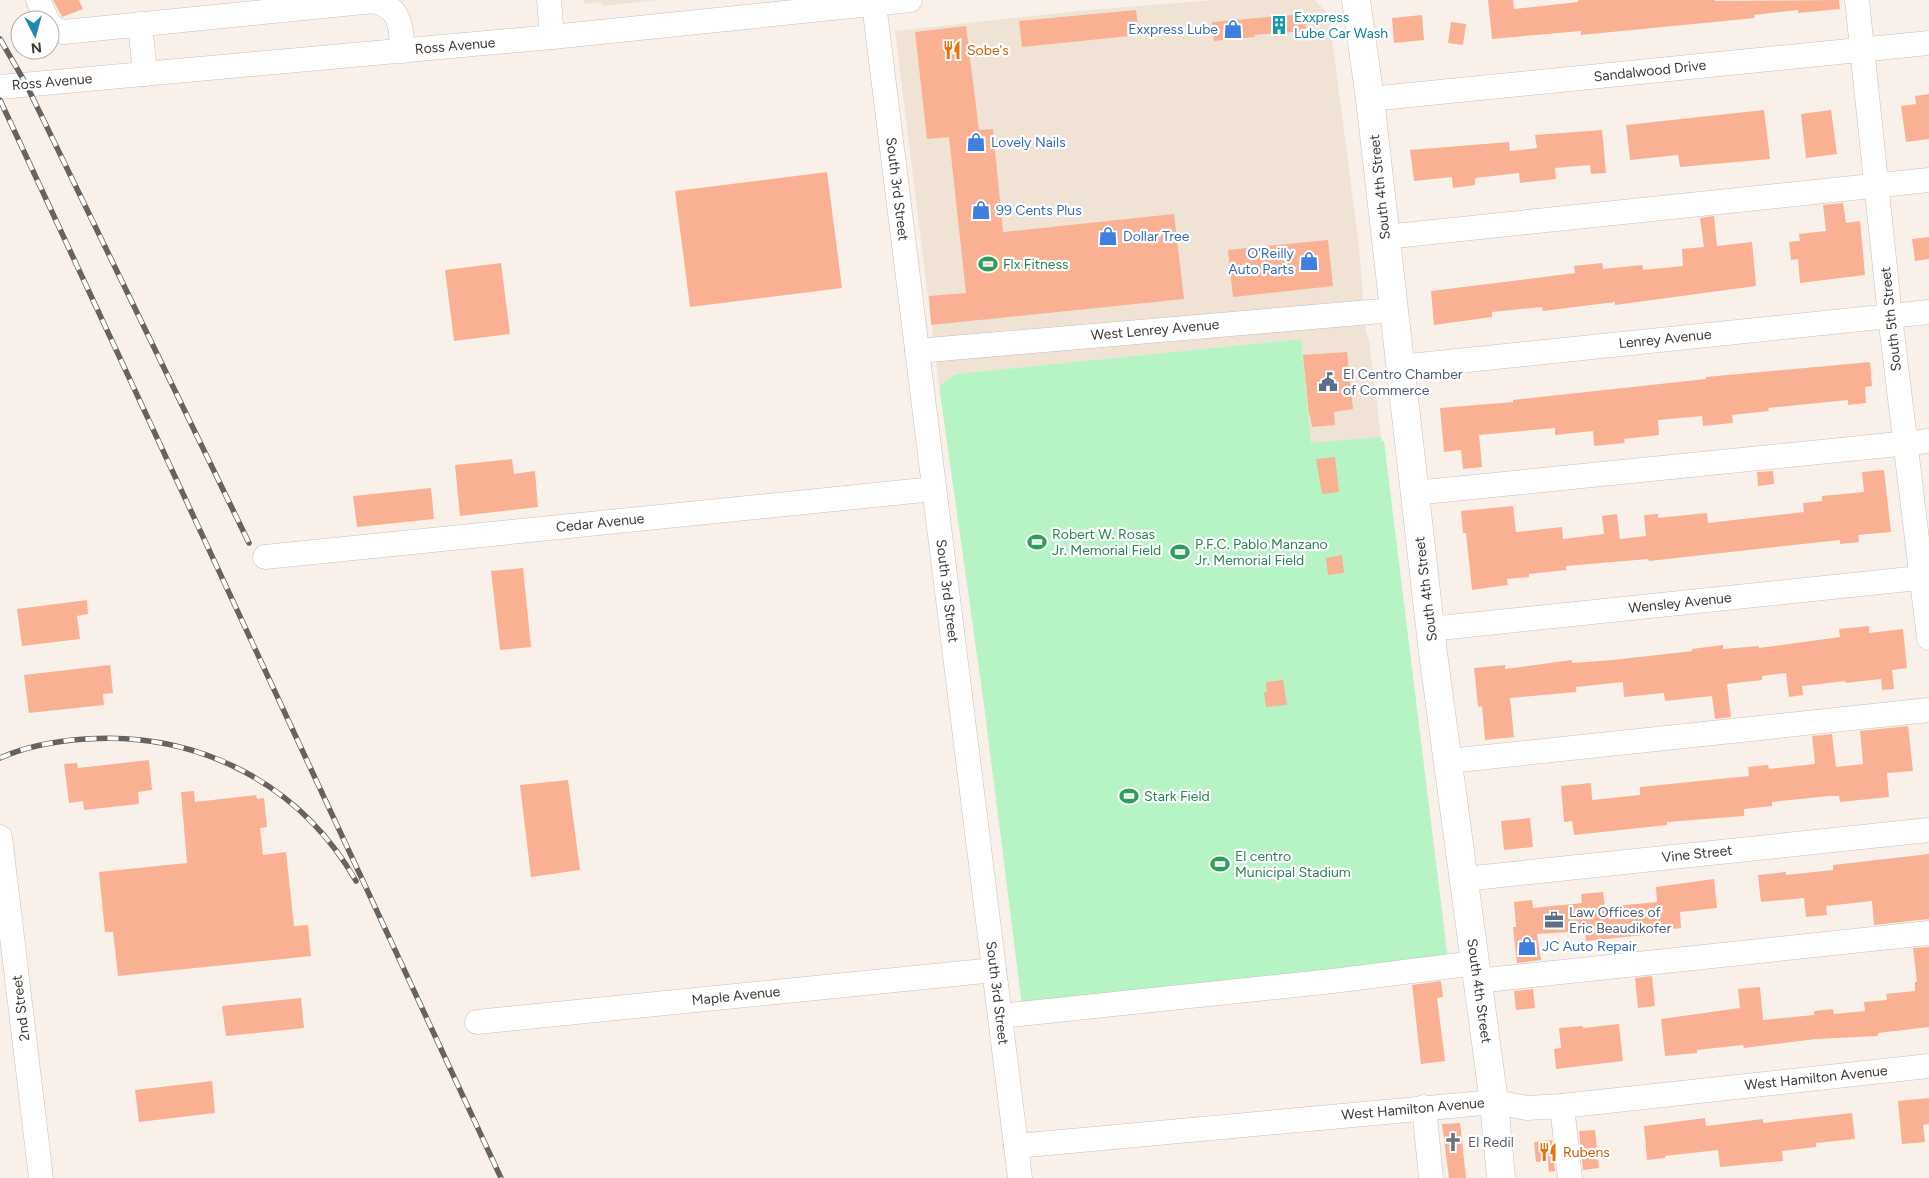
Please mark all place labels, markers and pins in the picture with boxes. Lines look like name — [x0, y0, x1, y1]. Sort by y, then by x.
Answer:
place label: Exxpress Lube Car Wash — [1294, 9, 1388, 42]
building icon: Exxpress Lube Car Wash — [1268, 14, 1290, 36]
shop icon: Exxpress Lube — [1222, 18, 1244, 40]
place label: Exxpress Lube — [1128, 21, 1218, 38]
restaurant icon: Sobe's — [941, 39, 963, 61]
place label: Sobe's — [967, 42, 1009, 59]
shop icon: Lovely Nails — [965, 131, 987, 153]
place label: Lovely Nails — [991, 134, 1066, 151]
shop icon: 99 Cents Plus — [970, 199, 992, 221]
place label: 99 Cents Plus — [996, 202, 1082, 219]
shop icon: Dollar Tree — [1097, 225, 1119, 247]
place label: Dollar Tree — [1123, 228, 1190, 245]
place label: O'Reilly Auto Parts — [1228, 245, 1295, 278]
shop icon: O'Reilly Auto Parts — [1298, 250, 1320, 272]
sports icon: Flx Fitness — [977, 253, 999, 275]
place label: Flx Fitness — [1003, 256, 1068, 273]
place label: El Centro Chamber of Commerce — [1343, 366, 1463, 399]
public building icon: El Centro Chamber of Commerce — [1317, 371, 1339, 393]
place label: Robert W. Rosas Jr. Memorial Field — [1052, 526, 1161, 559]
sports icon: Robert W. Rosas Jr. Memorial Field — [1026, 531, 1048, 553]
place label: P.F.C. Pablo Manzano Jr. Memorial Field — [1195, 536, 1328, 569]
sports icon: P.F.C. Pablo Manzano Jr. Memorial Field — [1169, 541, 1191, 563]
sports icon: Stark Field — [1118, 785, 1140, 807]
place label: Stark Field — [1144, 788, 1210, 805]
place label: El centro Municipal Stadium — [1235, 848, 1351, 881]
sports icon: El centro Municipal Stadium — [1209, 853, 1231, 875]
place label: Law Offices of Eric Beaudikofer — [1569, 904, 1671, 937]
office icon: Law Offices of Eric Beaudikofer — [1543, 909, 1565, 931]
shop icon: JC Auto Repair — [1516, 935, 1538, 957]
place label: JC Auto Repair — [1542, 938, 1637, 955]
church icon: El Redil — [1442, 1131, 1464, 1153]
place label: El Redil — [1468, 1134, 1514, 1151]
restaurant icon: Rubens — [1537, 1141, 1559, 1163]
place label: Rubens — [1563, 1144, 1610, 1161]

